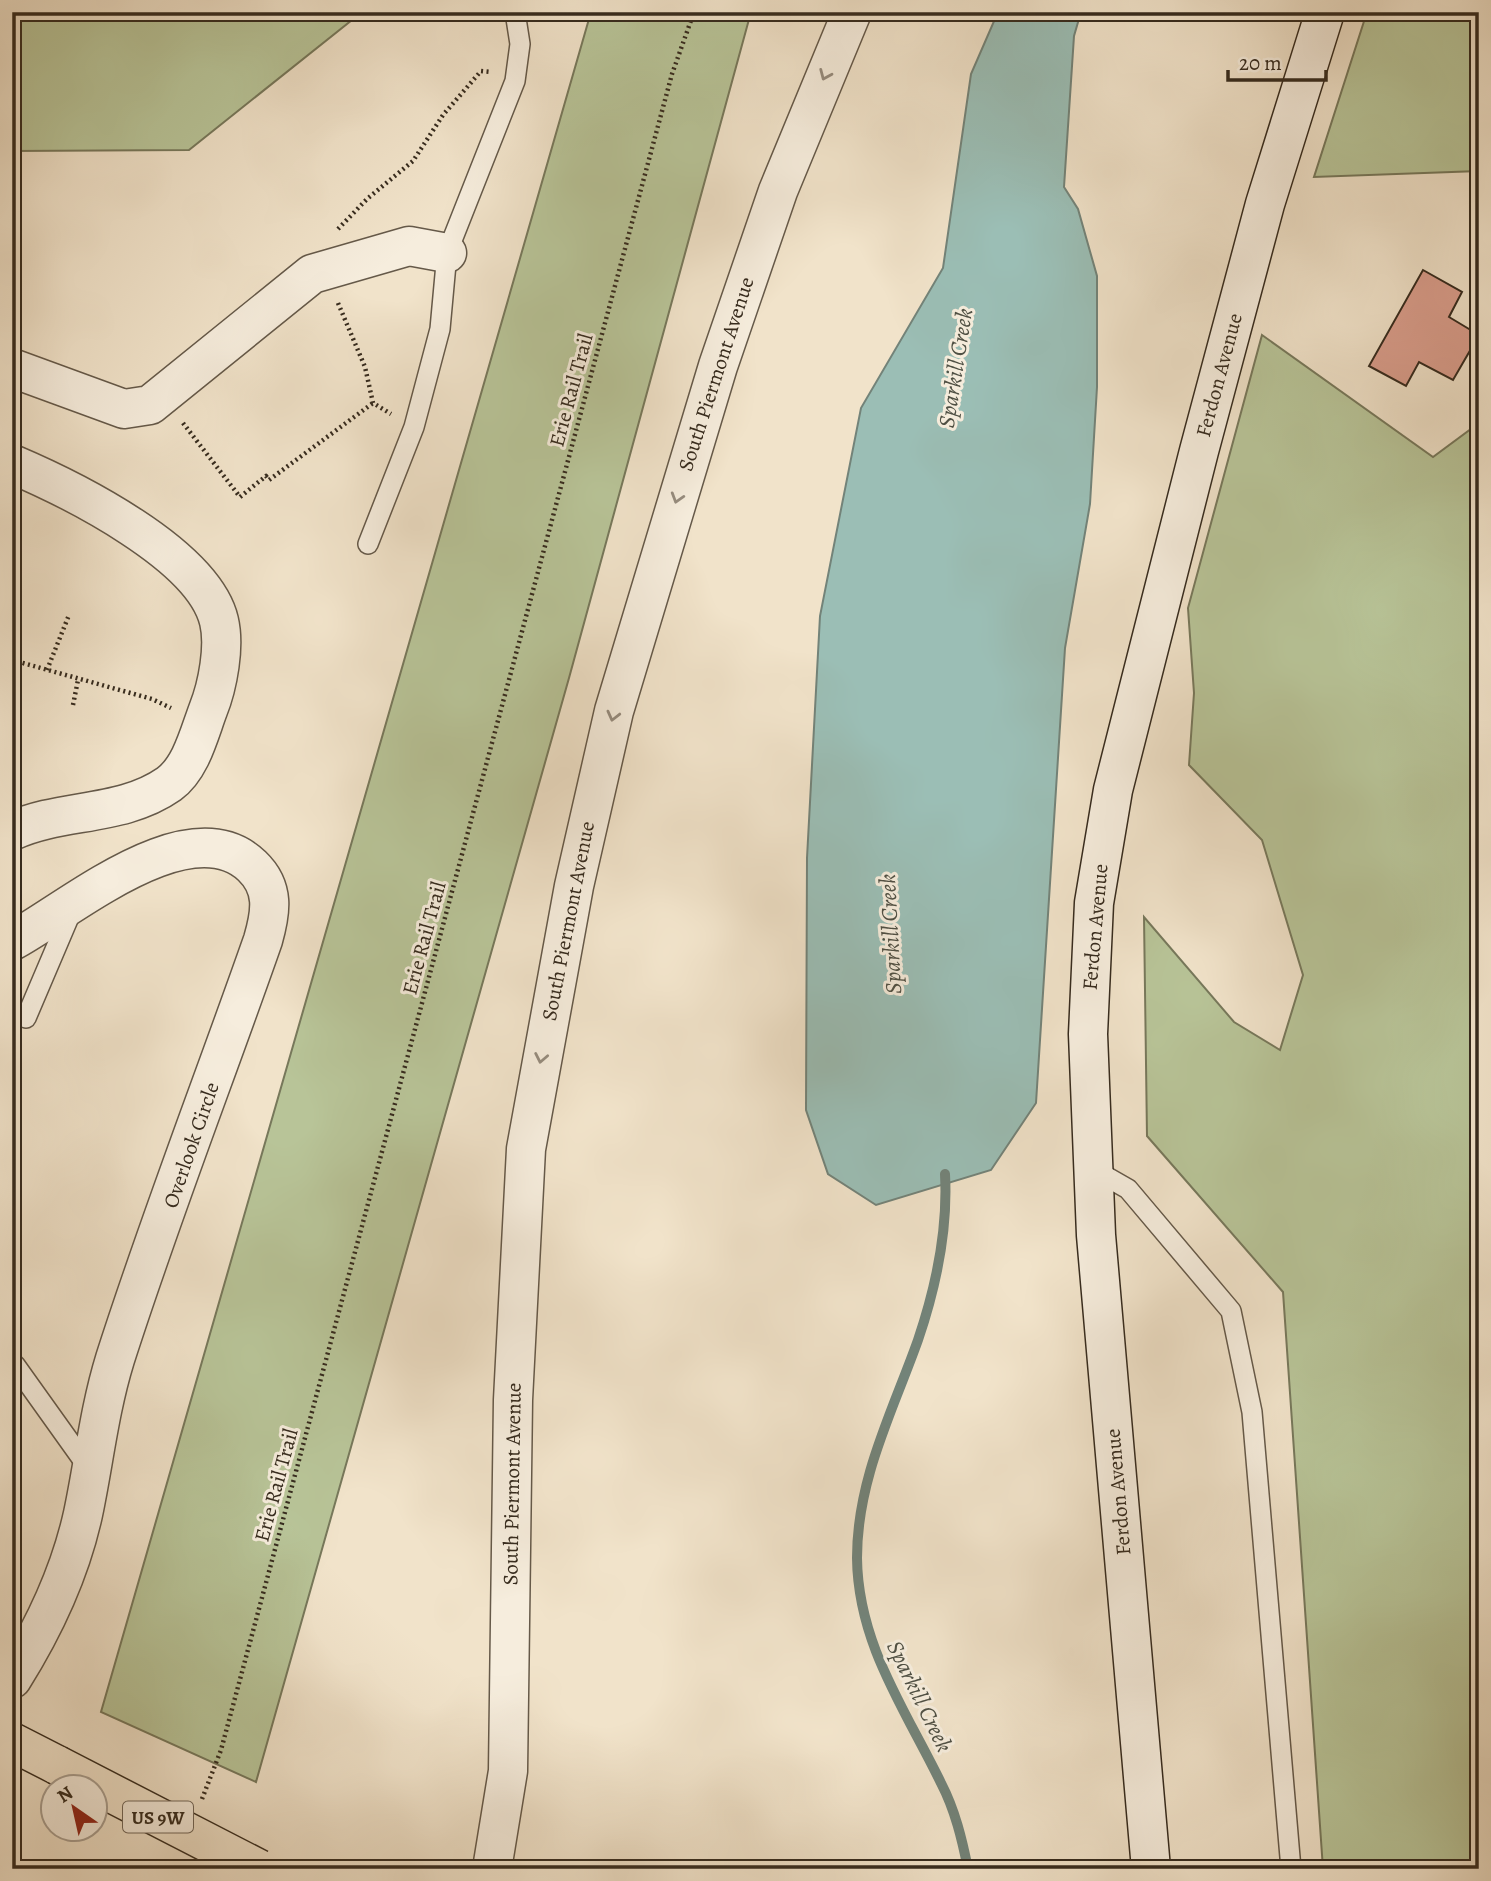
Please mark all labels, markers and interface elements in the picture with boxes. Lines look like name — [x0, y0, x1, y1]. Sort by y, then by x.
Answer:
scale bar — [1228, 38, 1326, 82]
text: 20 m — [1239, 49, 1282, 77]
one-way arrow — [819, 68, 833, 80]
street label: South Piermont Avenue — [671, 273, 761, 475]
water label: Sparkill Creek — [931, 306, 980, 430]
street label: Ferdon Avenue — [1189, 310, 1249, 440]
street label: Erie Rail Trail — [542, 330, 600, 450]
one-way arrow — [671, 491, 685, 503]
one-way arrow — [607, 710, 621, 722]
street label: South Piermont Avenue — [535, 819, 601, 1023]
street label: Ferdon Avenue — [1076, 863, 1114, 991]
water label: Sparkill Creek — [872, 873, 909, 995]
street label: Erie Rail Trail — [395, 878, 453, 998]
one-way arrow — [534, 1053, 549, 1064]
street label: Overlook Circle — [156, 1078, 226, 1212]
street label: South Piermont Avenue — [496, 1382, 528, 1586]
street label: Erie Rail Trail — [247, 1425, 305, 1545]
street label: Ferdon Avenue — [1099, 1428, 1137, 1556]
water label: Sparkill Creek — [879, 1635, 960, 1757]
north arrow — [38, 1772, 108, 1842]
text: N — [52, 1780, 78, 1809]
road number: US 9W — [123, 1801, 193, 1832]

